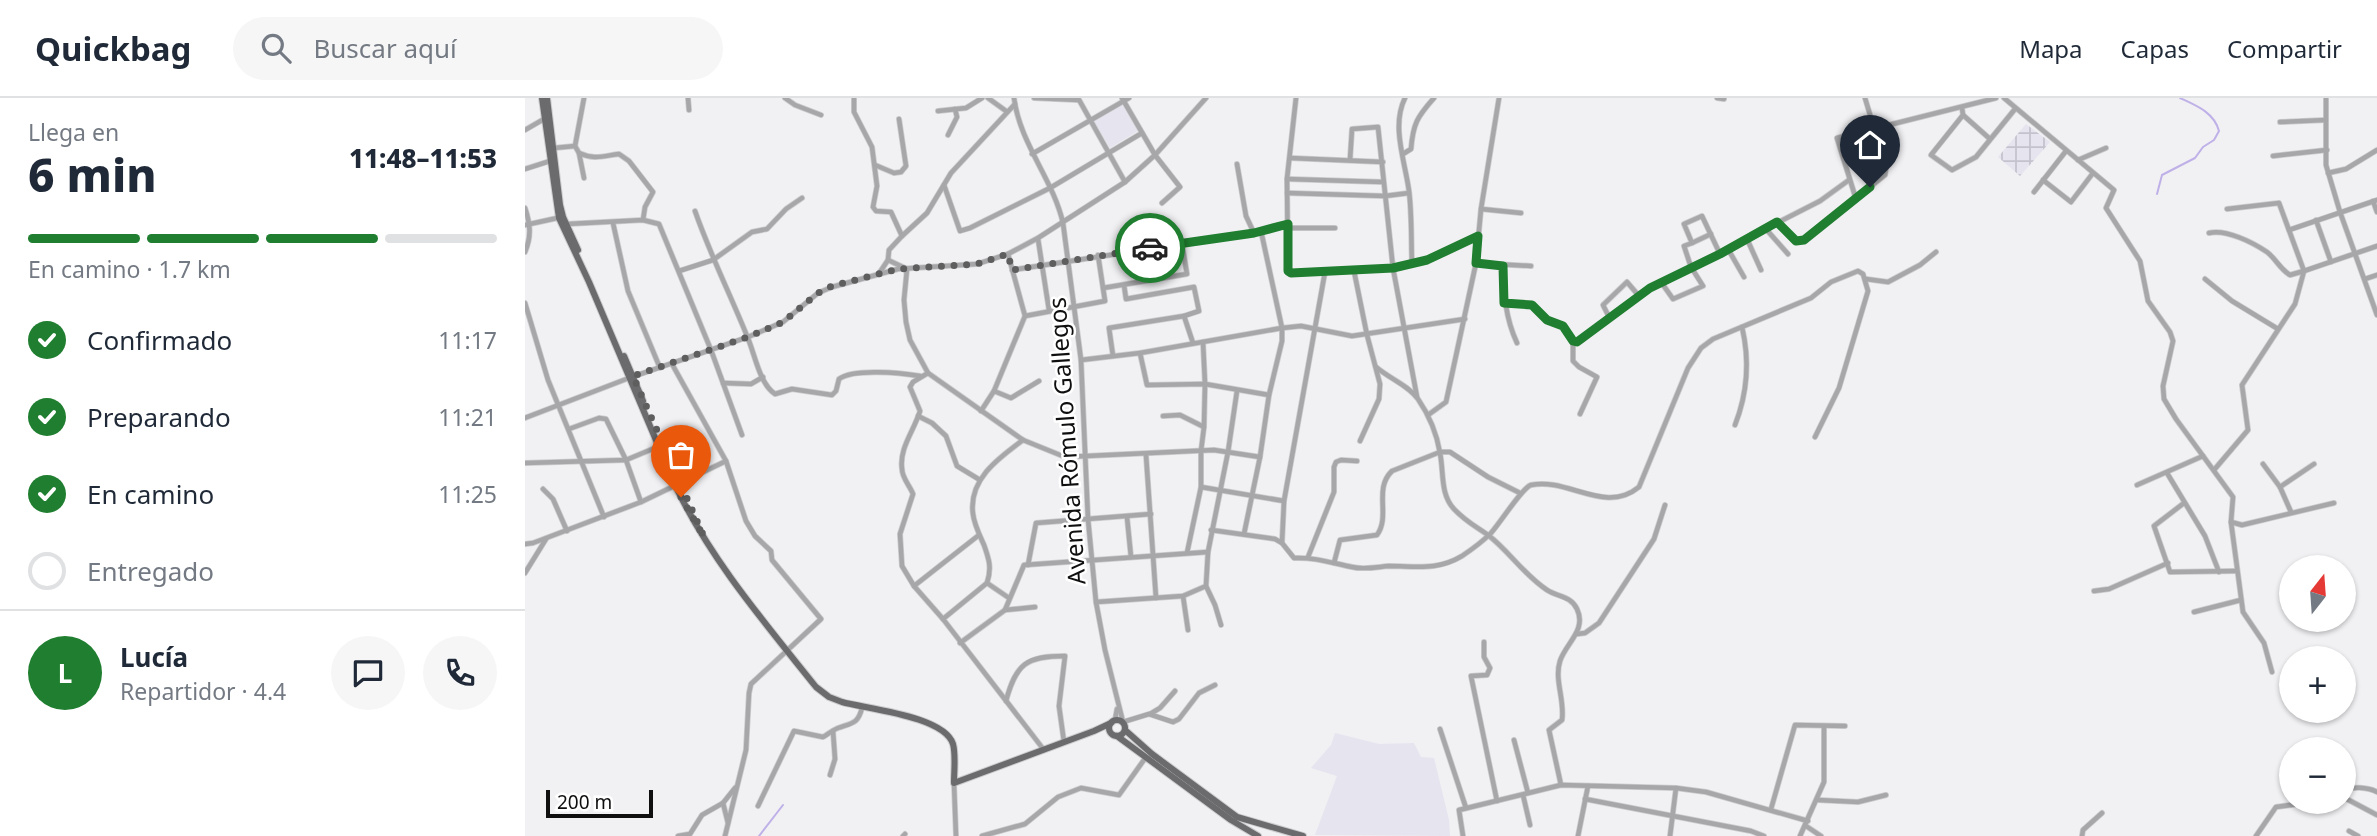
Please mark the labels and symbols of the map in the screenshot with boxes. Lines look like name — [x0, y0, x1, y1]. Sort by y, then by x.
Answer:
pin — [1840, 115, 1900, 187]
courier — [1115, 213, 1185, 283]
street label: Avenida Rómulo Gallegos — [1040, 296, 1092, 586]
pin — [651, 425, 711, 497]
north arrow — [2279, 555, 2355, 632]
scale bar — [546, 787, 653, 819]

